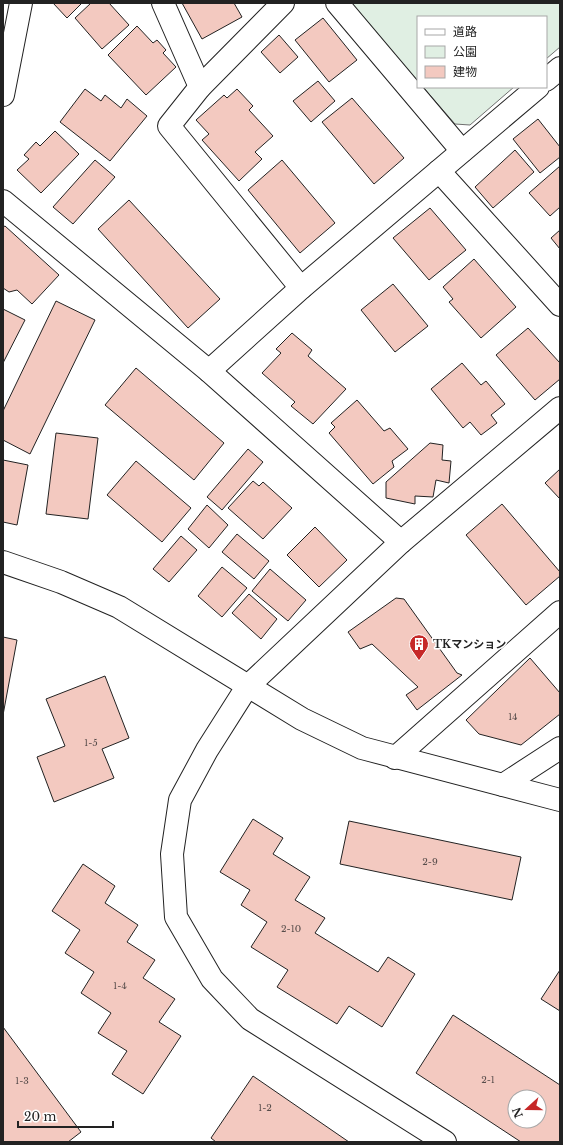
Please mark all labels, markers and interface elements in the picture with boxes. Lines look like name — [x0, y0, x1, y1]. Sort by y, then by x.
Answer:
legend — [417, 16, 547, 88]
text: 道路 — [453, 24, 477, 39]
text: 公園 — [453, 44, 477, 59]
text: 建物 — [453, 64, 477, 79]
building icon: TKマンション — [408, 633, 430, 661]
place label: TKマンション — [433, 637, 506, 651]
house number: 14 — [508, 711, 518, 722]
house number: 1-5 — [84, 737, 98, 748]
house number: 2-9 — [422, 856, 438, 867]
house number: 2-10 — [281, 923, 301, 934]
house number: 1-4 — [113, 980, 127, 991]
house number: 2-1 — [481, 1074, 495, 1085]
house number: 1-3 — [15, 1075, 29, 1086]
north arrow — [507, 1089, 547, 1129]
house number: 1-2 — [258, 1102, 272, 1113]
scale bar — [18, 1103, 113, 1129]
text: N — [509, 1105, 526, 1120]
text: 20 m — [24, 1109, 56, 1124]

